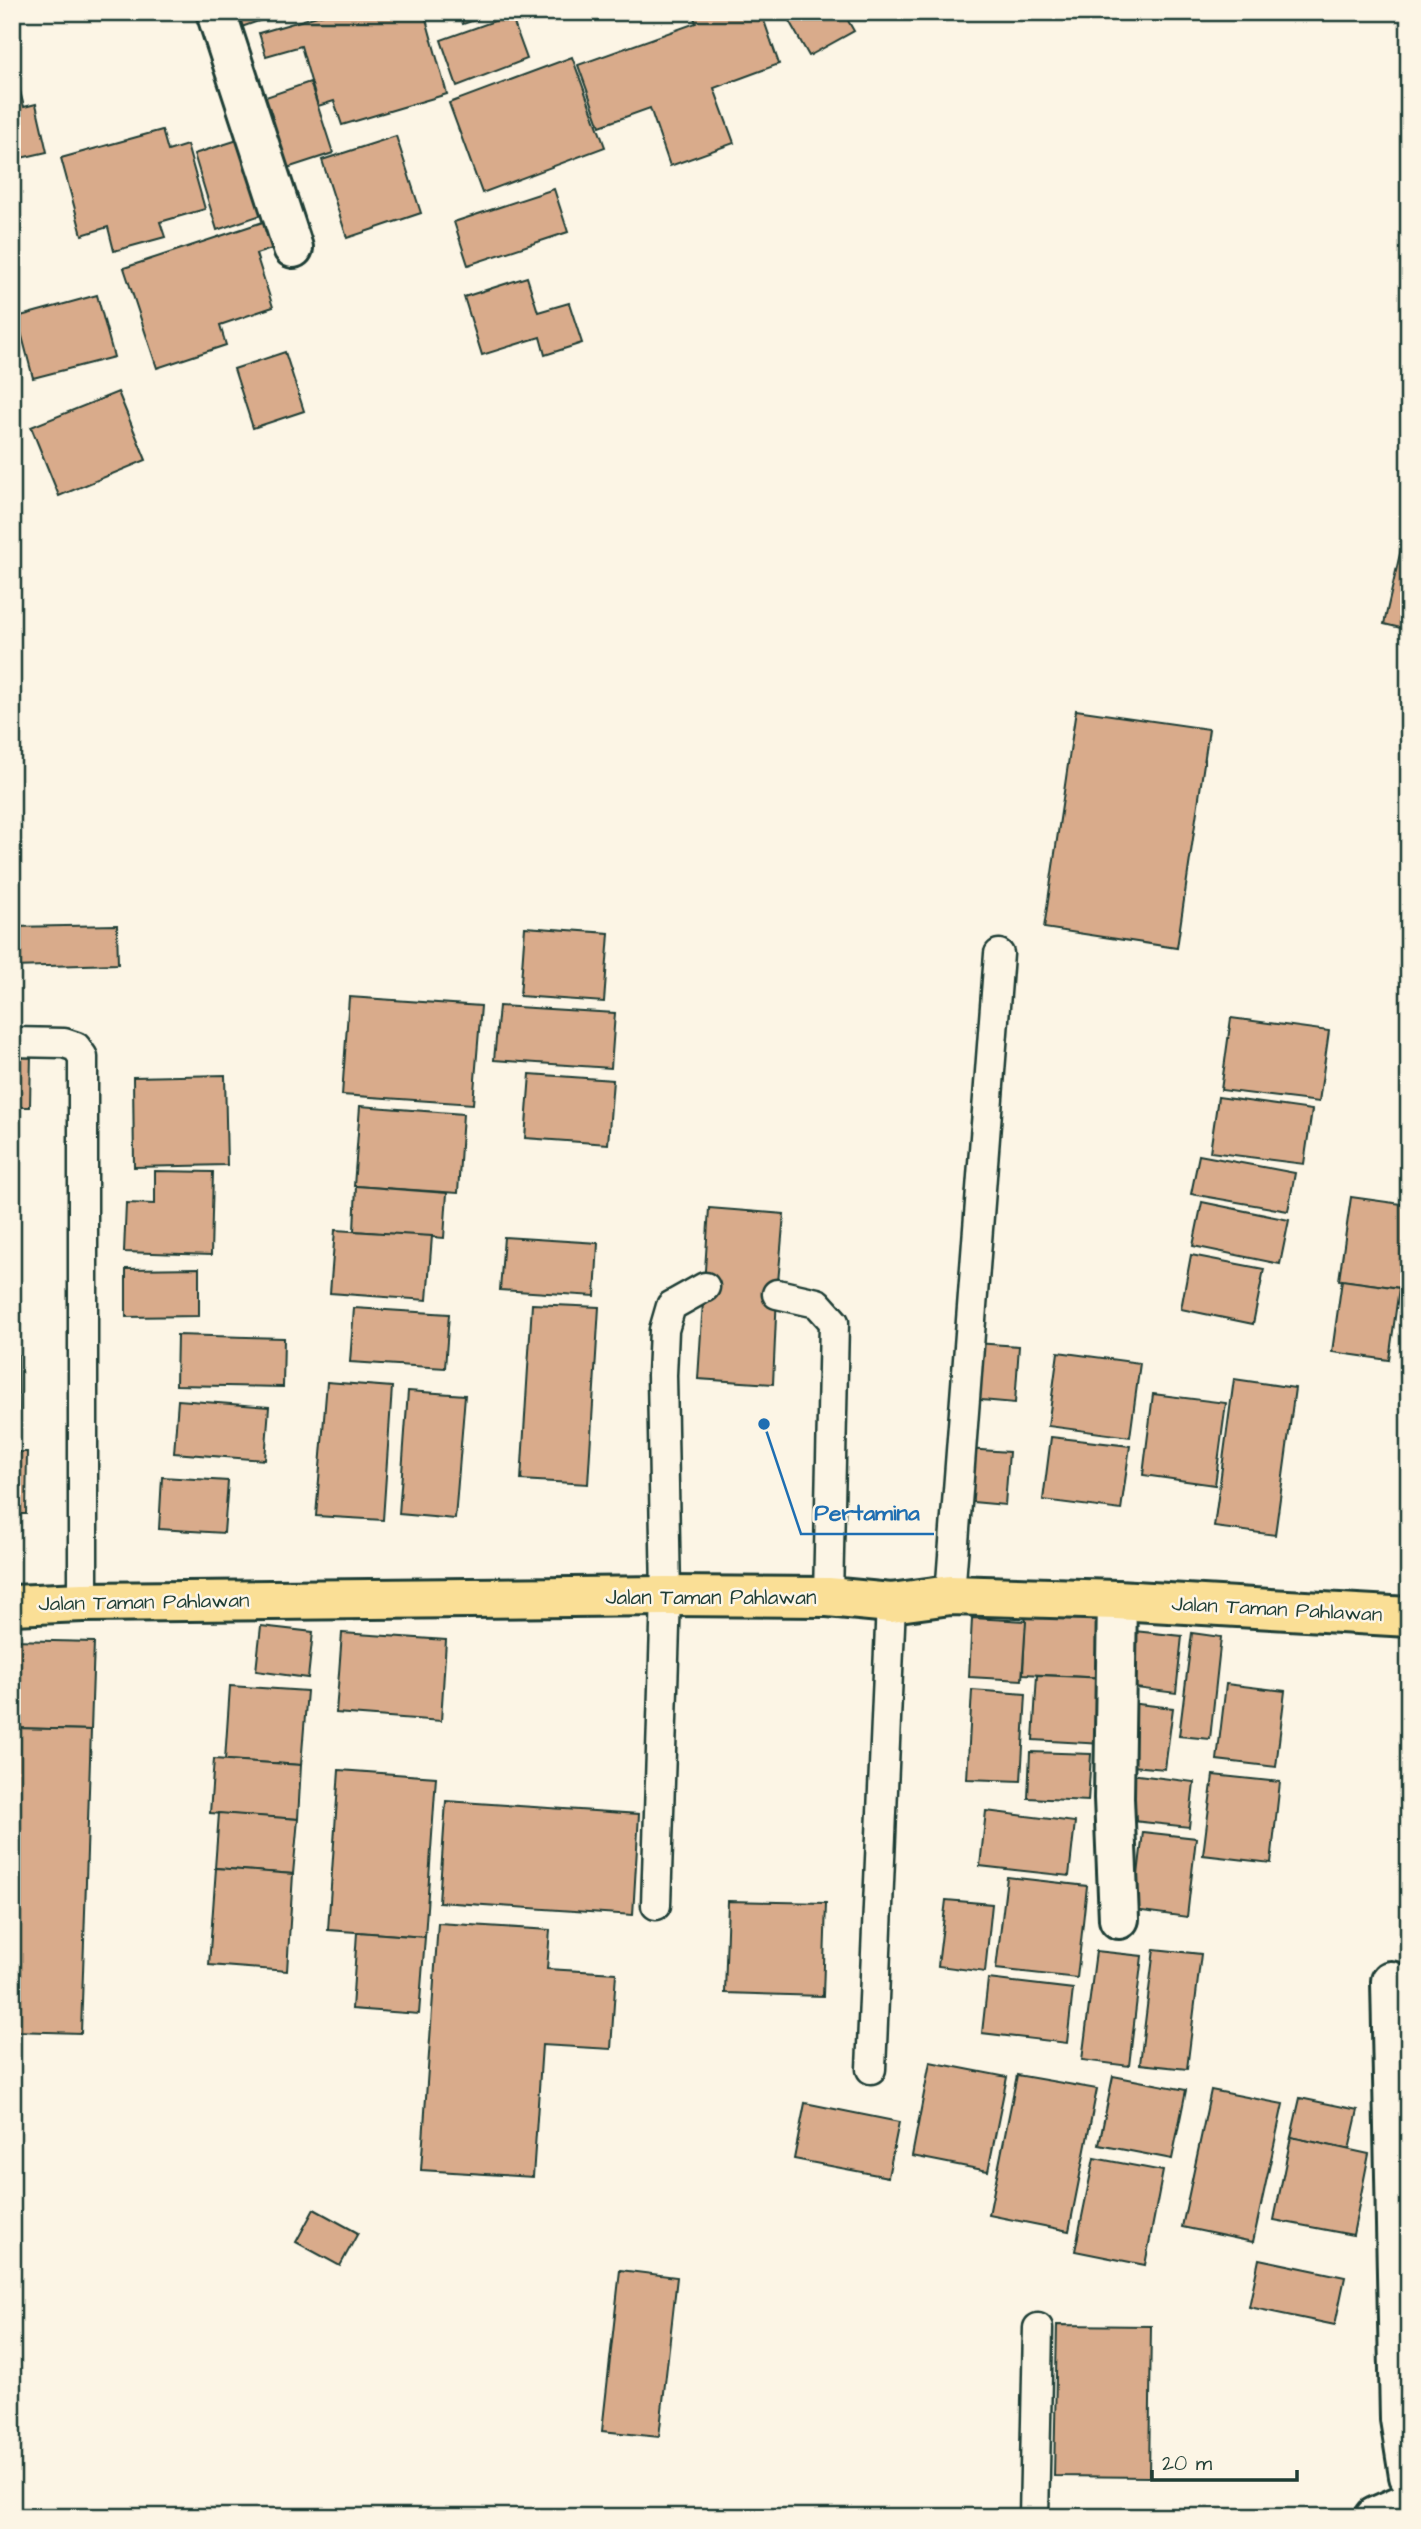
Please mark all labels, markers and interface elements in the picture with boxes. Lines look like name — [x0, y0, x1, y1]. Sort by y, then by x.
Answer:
callout: Pertamina — [801, 1490, 934, 1534]
text: Pertamina — [814, 1497, 920, 1529]
street label: Jalan Taman Pahlawan — [605, 1583, 817, 1612]
street label: Jalan Taman Pahlawan — [38, 1586, 250, 1618]
street label: Jalan Taman Pahlawan — [1171, 1589, 1383, 1629]
scale bar — [1152, 2438, 1297, 2482]
text: 20 m — [1162, 2449, 1213, 2478]

